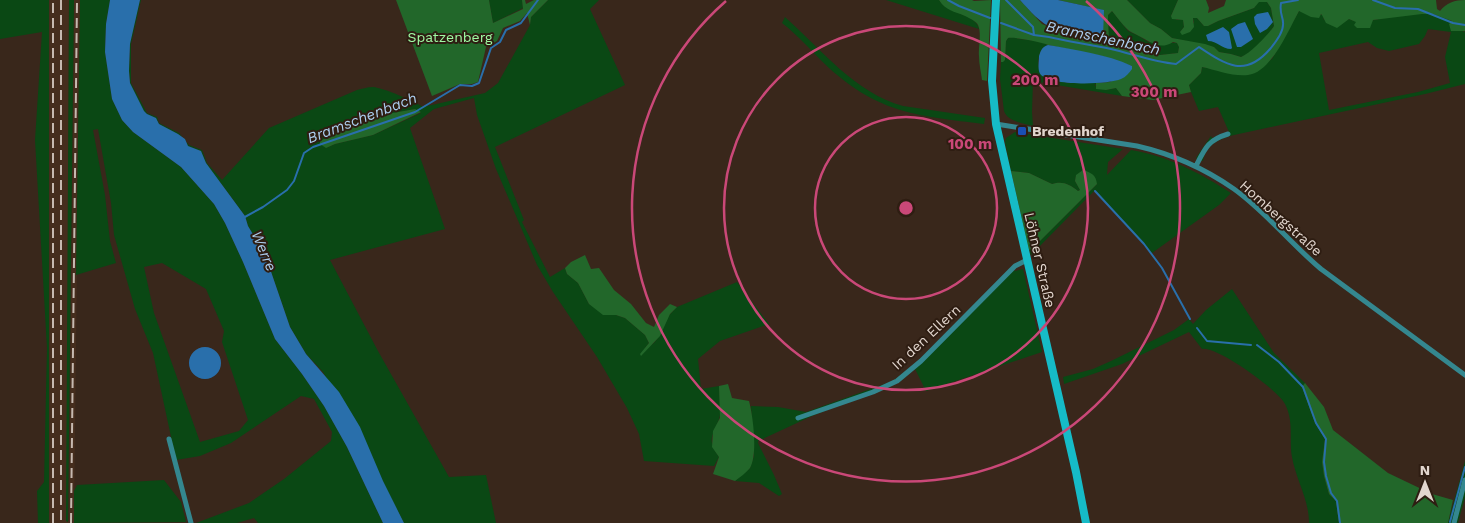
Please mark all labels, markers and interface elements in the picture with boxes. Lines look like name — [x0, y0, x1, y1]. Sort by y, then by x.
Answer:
water label: Bramschenbach — [1044, 17, 1162, 59]
park label: Spatzenberg — [408, 29, 493, 45]
text: 200 m — [1012, 71, 1058, 89]
text: 300 m — [1131, 83, 1177, 101]
water label: Bramschenbach — [305, 89, 419, 147]
place label: Bredenhof — [1032, 123, 1104, 139]
marker: Bredenhof — [1016, 125, 1028, 137]
text: 100 m — [948, 135, 992, 153]
street label: Hombergstraße — [1237, 177, 1325, 259]
centre of rings — [897, 199, 915, 217]
street label: Löhner Straße — [1021, 211, 1059, 309]
water label: Werre — [247, 228, 281, 274]
street label: In den Ellern — [888, 301, 964, 373]
north arrow — [1400, 458, 1450, 508]
text: N — [1420, 462, 1430, 478]

